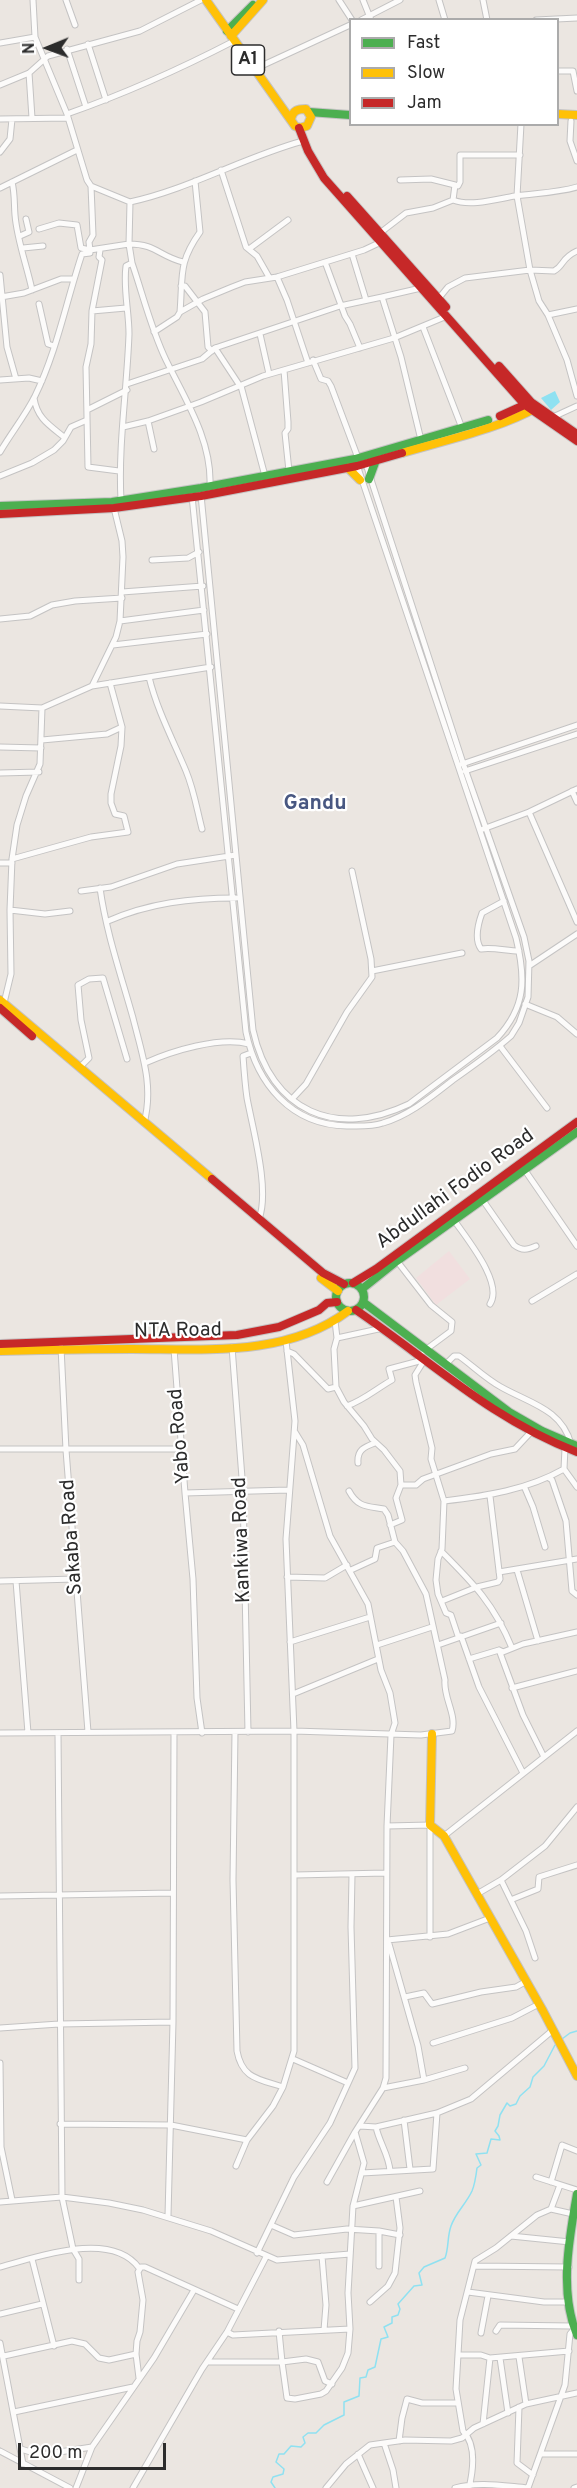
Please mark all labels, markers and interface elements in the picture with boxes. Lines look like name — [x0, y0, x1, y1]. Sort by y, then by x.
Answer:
north arrow — [18, 18, 78, 78]
legend — [349, 18, 559, 126]
text: Fast — [407, 32, 440, 55]
text: N — [20, 42, 40, 54]
road number: A1 — [232, 45, 264, 75]
text: Slow — [407, 62, 445, 85]
text: Jam — [407, 92, 442, 115]
district label: Gandu — [283, 792, 347, 818]
street label: Abdullahi Fodio Road — [372, 1125, 540, 1255]
street label: NTA Road — [134, 1319, 222, 1345]
street label: Yabo Road — [165, 1387, 197, 1485]
street label: Kankiwa Road — [229, 1476, 257, 1604]
street label: Sakaba Road — [57, 1478, 89, 1596]
scale bar — [21, 2431, 170, 2469]
text: 200 m — [29, 2442, 82, 2465]

